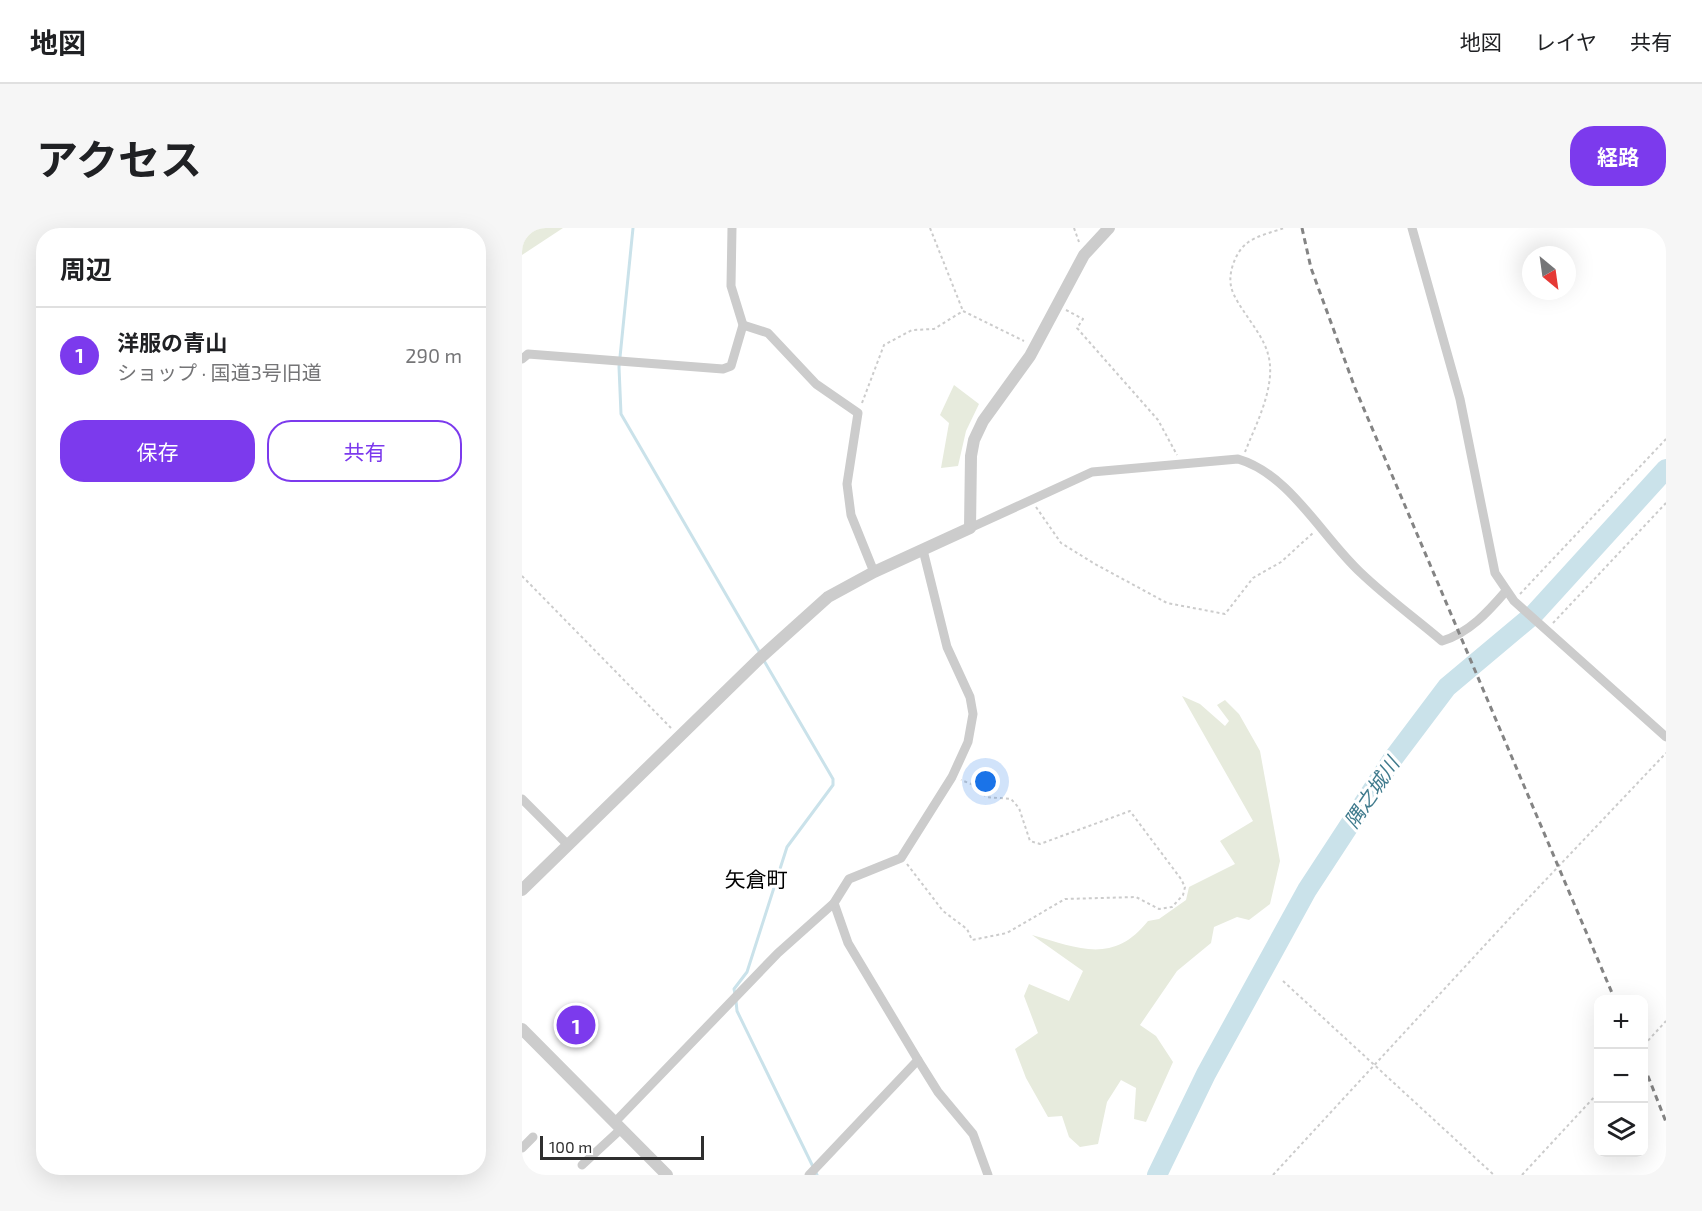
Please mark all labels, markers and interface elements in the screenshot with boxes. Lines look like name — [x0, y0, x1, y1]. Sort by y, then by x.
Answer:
text: 地図 — [30, 25, 86, 59]
text: 地図 — [1460, 29, 1502, 54]
text: レイヤ — [1535, 29, 1597, 54]
text: 共有 — [1630, 29, 1672, 54]
button: 経路 — [1570, 126, 1666, 186]
text: アクセス — [36, 133, 202, 183]
north arrow — [1522, 246, 1576, 300]
text: 周辺 — [60, 253, 112, 284]
text: 洋服の青山 — [117, 329, 227, 355]
text: 1 — [75, 343, 84, 367]
text: 290 m — [405, 343, 462, 367]
text: ショップ · 国道3号旧道 — [117, 360, 322, 384]
button: 保存 — [60, 420, 255, 482]
button: 共有 — [267, 420, 462, 482]
water label: 隅之城川 — [1339, 750, 1404, 832]
your location — [971, 767, 1000, 796]
district label: 矢倉町 — [725, 866, 788, 891]
map controls — [1594, 995, 1648, 1157]
button: + — [1594, 995, 1648, 1049]
pin: 1 — [556, 1002, 596, 1048]
button: − — [1594, 1049, 1648, 1103]
button: layers — [1594, 1103, 1648, 1157]
scale bar — [540, 1133, 704, 1160]
text: 100 m — [549, 1137, 592, 1156]

